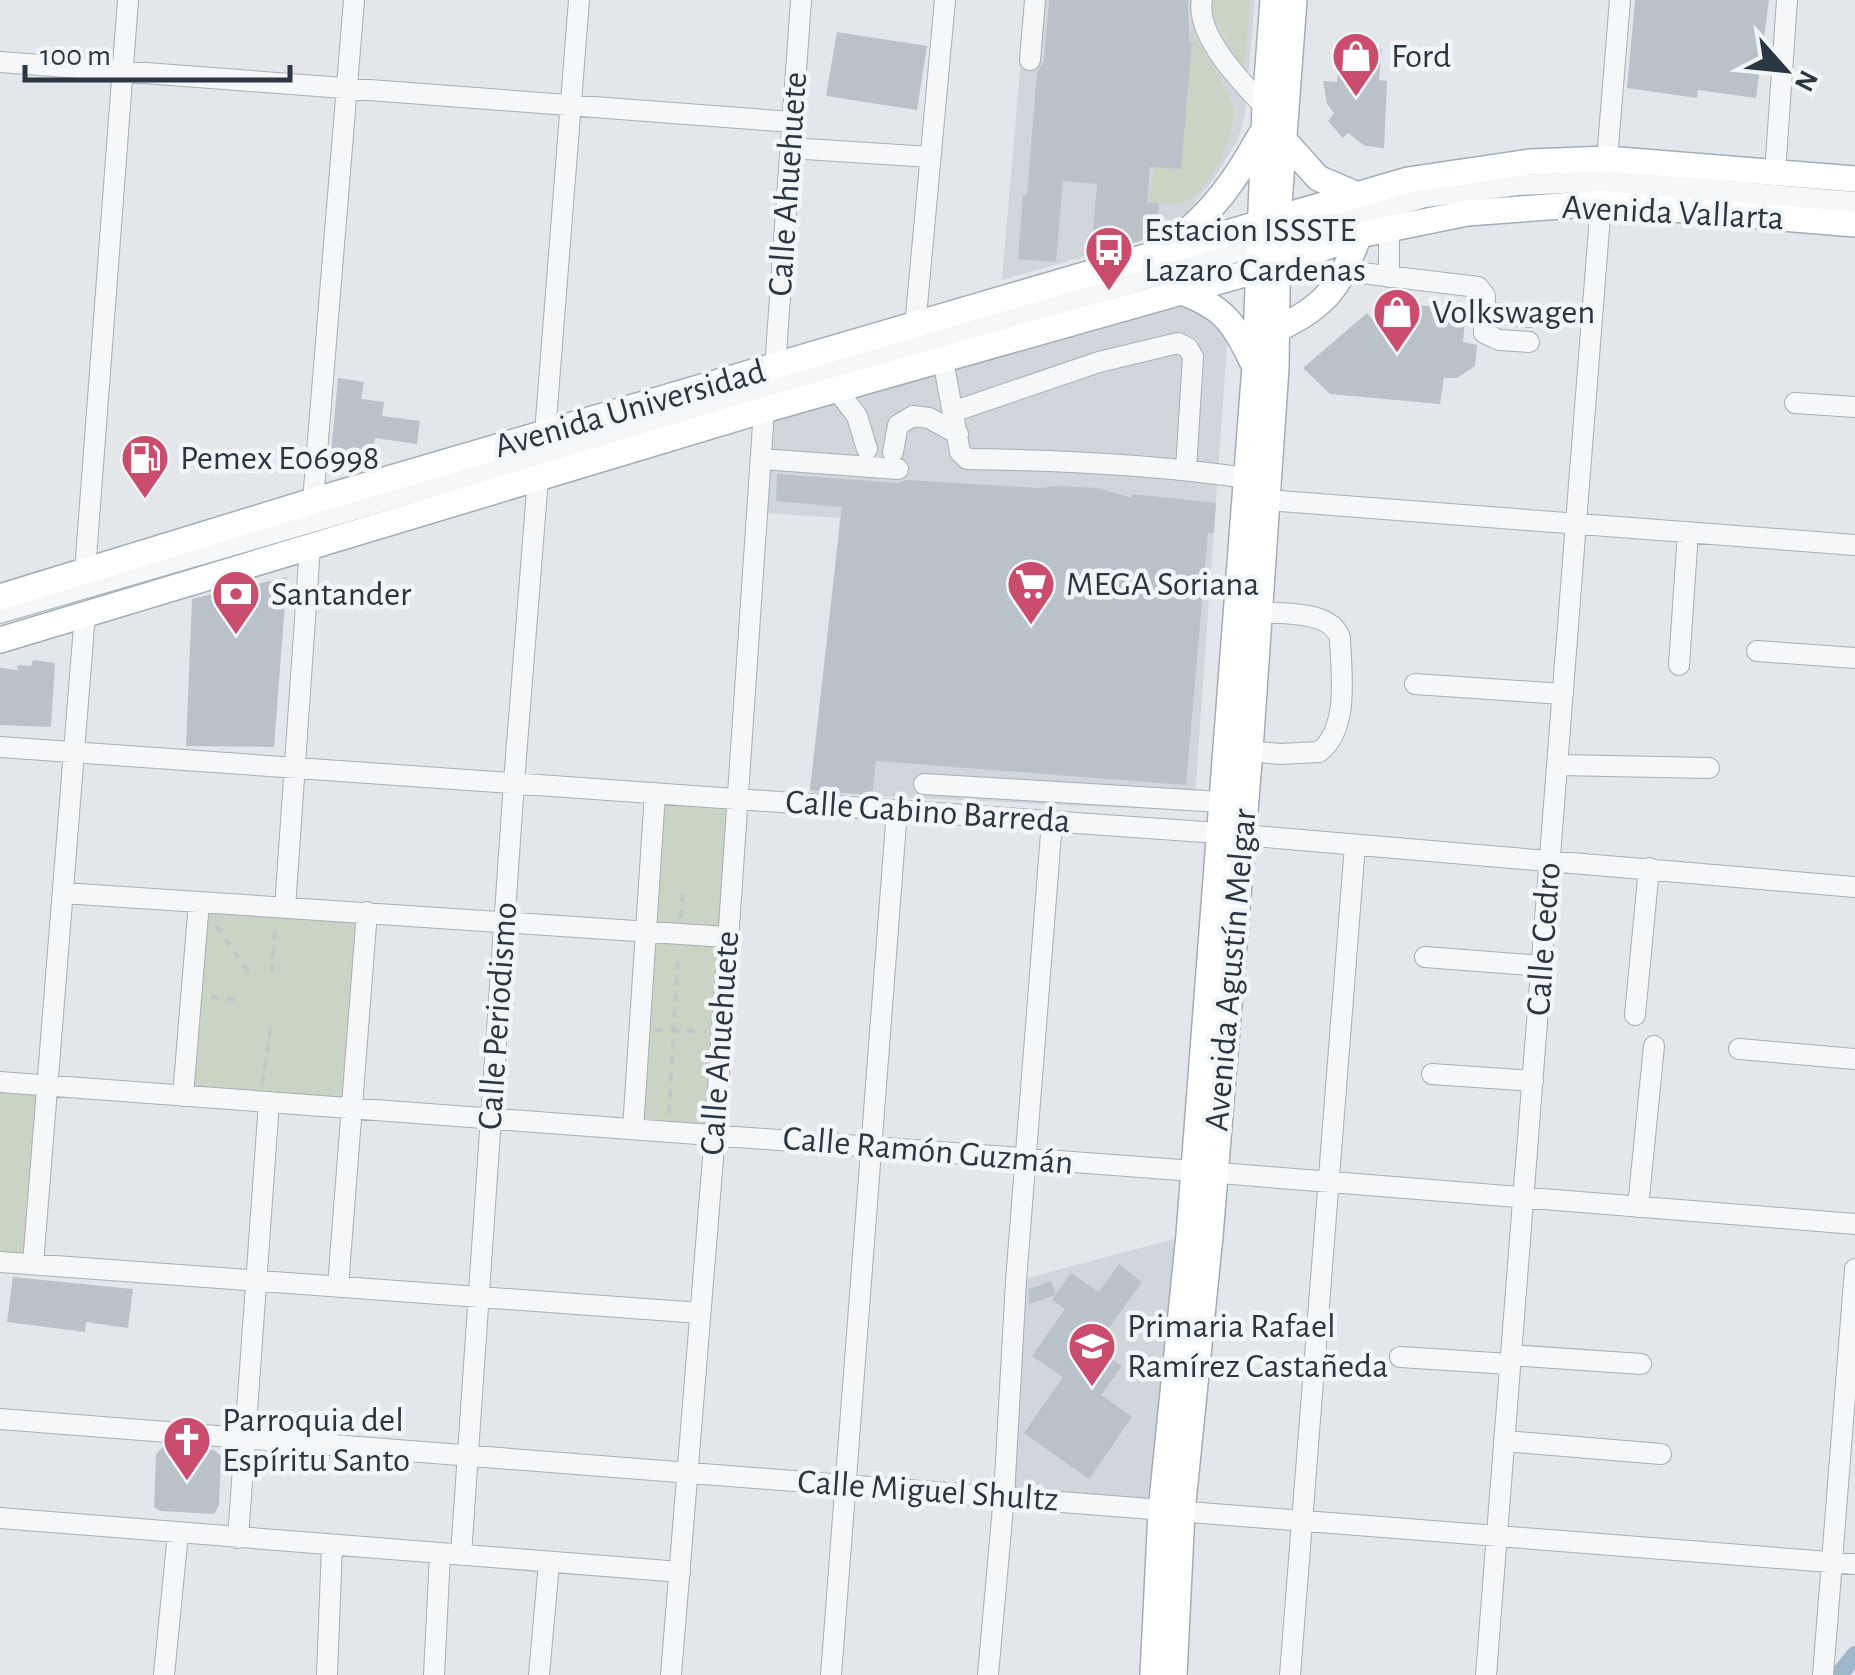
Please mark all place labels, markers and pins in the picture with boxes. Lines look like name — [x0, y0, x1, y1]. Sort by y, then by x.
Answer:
shop icon: Ford — [1330, 30, 1382, 98]
place label: Ford — [1391, 39, 1451, 74]
place label: Estacion ISSSTE Lazaro Cardenas — [1144, 213, 1366, 288]
bus stop icon: Estacion ISSSTE Lazaro Cardenas — [1083, 224, 1135, 292]
shop icon: Volkswagen — [1371, 286, 1423, 354]
place label: Volkswagen — [1432, 295, 1595, 330]
fuel station icon: Pemex E06998 — [119, 432, 171, 500]
place label: Pemex E06998 — [180, 441, 379, 476]
supermarket icon: MEGA Soriana — [1005, 558, 1057, 626]
place label: MEGA Soriana — [1066, 567, 1259, 602]
bank icon: Santander — [210, 568, 262, 636]
place label: Santander — [271, 577, 412, 612]
place label: Primaria Rafael Ramírez Castañeda — [1127, 1309, 1388, 1384]
school or university icon: Primaria Rafael Ramírez Castañeda — [1066, 1320, 1118, 1388]
place label: Parroquia del Espíritu Santo — [222, 1403, 410, 1478]
church icon: Parroquia del Espíritu Santo — [161, 1414, 213, 1482]

